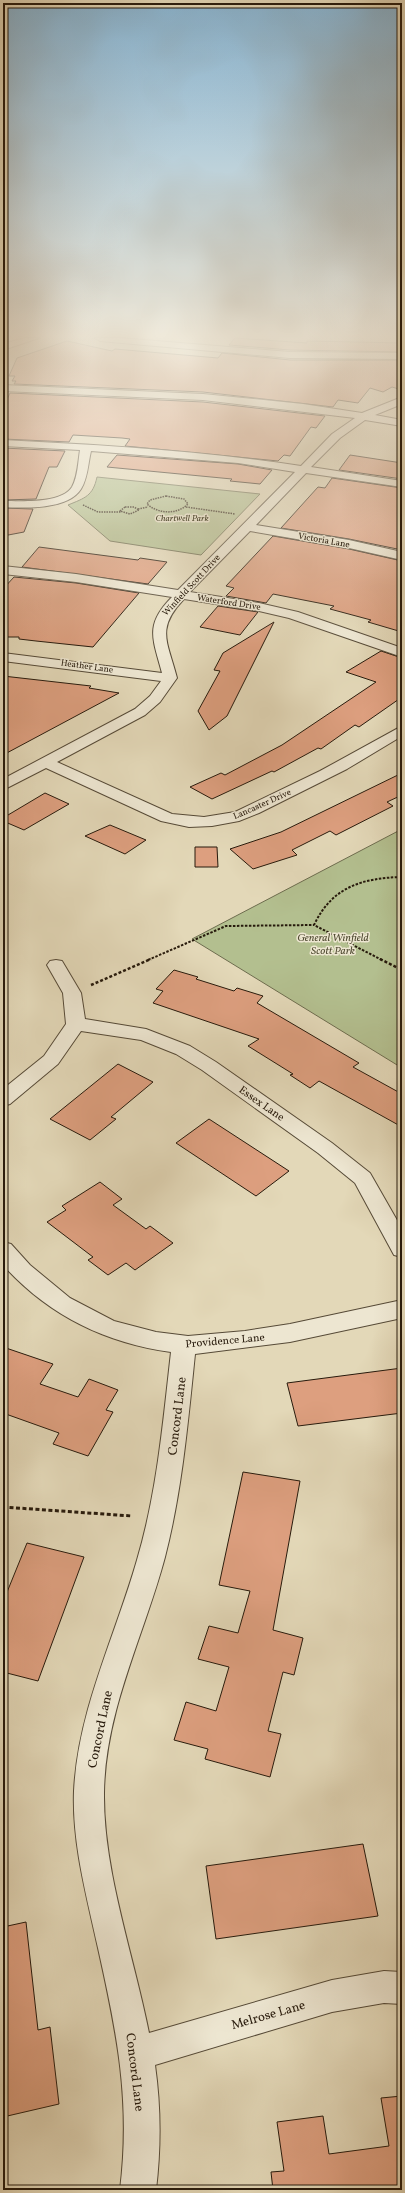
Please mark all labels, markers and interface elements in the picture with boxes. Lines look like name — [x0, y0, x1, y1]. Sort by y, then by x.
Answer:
park label: Chartwell Park — [155, 512, 209, 525]
street label: Victoria Lane — [297, 530, 351, 551]
street label: Winfield Scott Drive — [159, 552, 223, 619]
street label: Waterford Drive — [196, 591, 262, 614]
street label: Heather Lane — [60, 656, 114, 677]
street label: Lancaster Drive — [231, 786, 293, 823]
park label: General Winfield Scott Park — [297, 931, 370, 959]
street label: Essex Lane — [235, 1083, 287, 1125]
street label: Providence Lane — [185, 1331, 265, 1352]
street label: Concord Lane — [164, 1376, 192, 1457]
street label: Concord Lane — [84, 1689, 118, 1770]
street label: Melrose Lane — [229, 1997, 308, 2035]
street label: Concord Lane — [120, 2032, 148, 2113]

